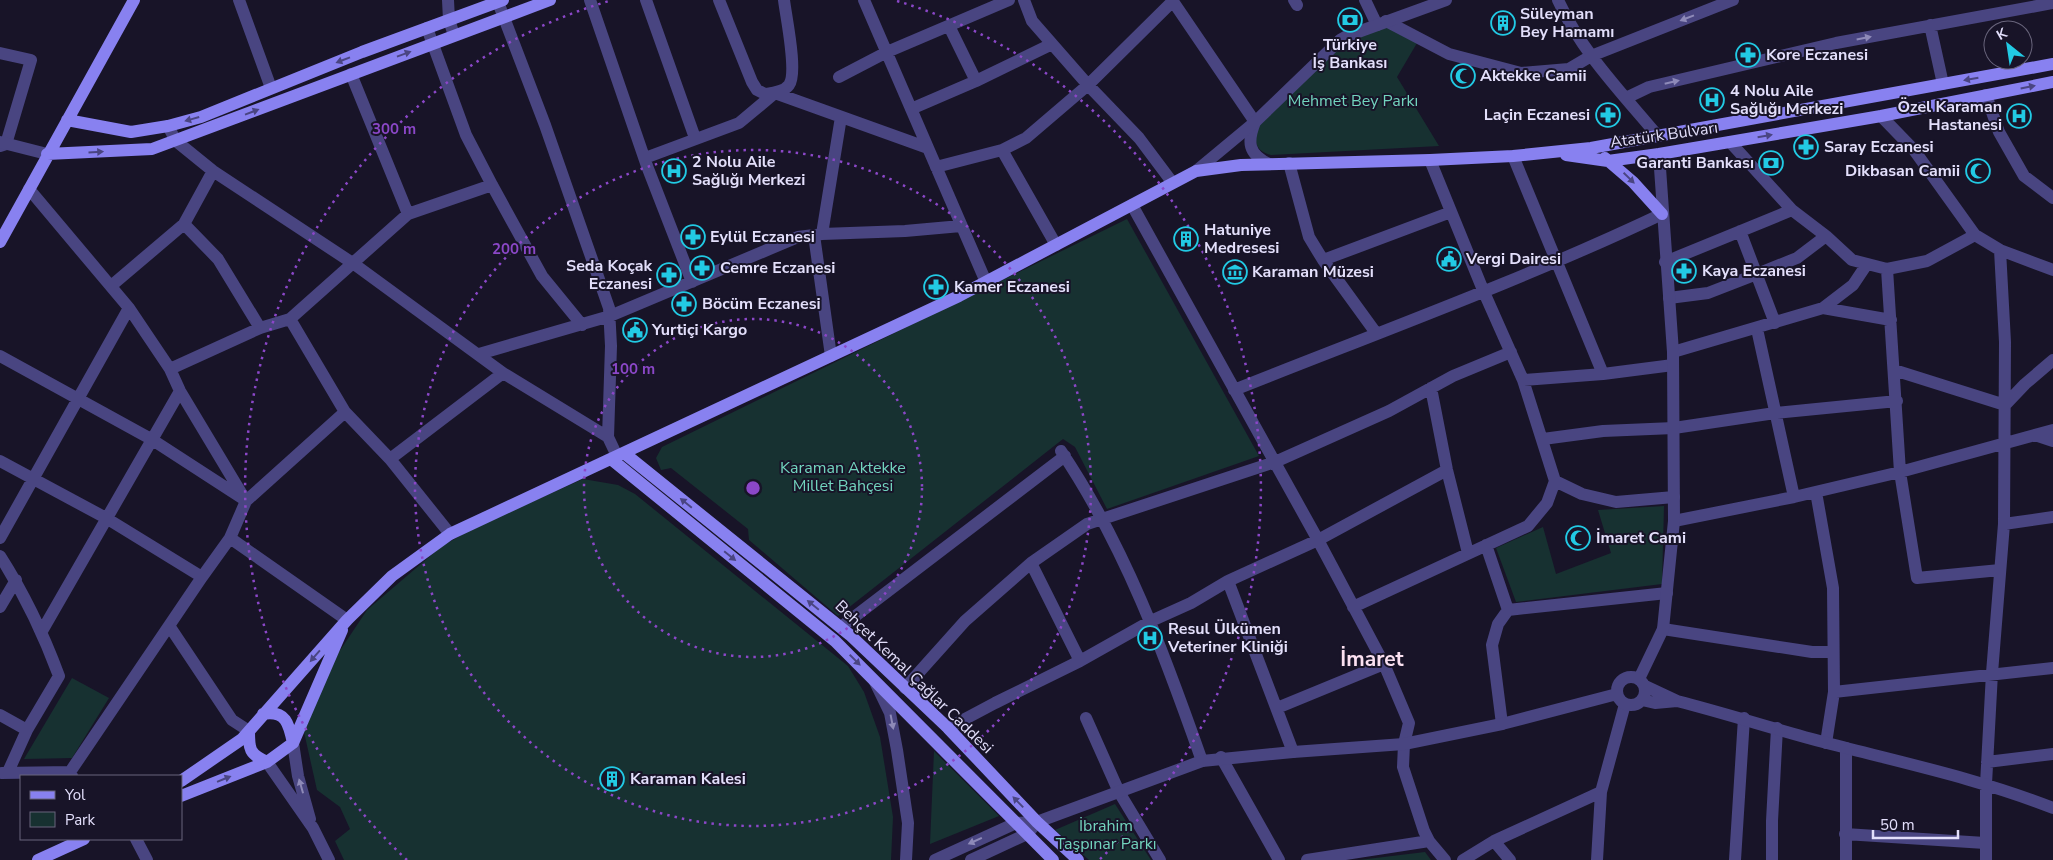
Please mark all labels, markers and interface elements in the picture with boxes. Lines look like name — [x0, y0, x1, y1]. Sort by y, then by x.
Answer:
place label: Süleyman Bey Hamamı — [1520, 3, 1614, 43]
bank icon: Türkiye İş Bankası — [1337, 7, 1363, 33]
building icon: Süleyman Bey Hamamı — [1490, 10, 1516, 36]
one-way arrow — [1680, 15, 1695, 22]
north arrow — [1983, 20, 2033, 70]
text: K — [1993, 23, 2011, 45]
one-way arrow — [1857, 33, 1873, 41]
place label: Türkiye İş Bankası — [1313, 34, 1387, 74]
pharmacy icon: Kore Eczanesi — [1735, 42, 1761, 68]
place label: Kore Eczanesi — [1766, 44, 1868, 66]
one-way arrow — [397, 50, 411, 58]
one-way arrow — [335, 57, 350, 64]
mosque icon: Aktekke Camii — [1450, 63, 1476, 89]
place label: Aktekke Camii — [1480, 65, 1586, 87]
one-way arrow — [1962, 76, 1978, 84]
one-way arrow — [1664, 78, 1679, 86]
place label: 4 Nolu Aile Sağlığı Merkezi — [1730, 80, 1843, 120]
one-way arrow — [2020, 83, 2036, 91]
hospital icon: 4 Nolu Aile Sağlığı Merkezi — [1699, 87, 1725, 113]
park label: Mehmet Bey Parkı — [1288, 90, 1418, 112]
place label: Özel Karaman Hastanesi — [1897, 96, 2002, 136]
pharmacy icon: Laçin Eczanesi — [1595, 102, 1621, 128]
hospital icon: Özel Karaman Hastanesi — [2006, 103, 2032, 129]
place label: Laçin Eczanesi — [1484, 104, 1590, 126]
one-way arrow — [245, 108, 260, 116]
one-way arrow — [184, 116, 199, 124]
street label: Atatürk Bulvarı — [1609, 117, 1719, 153]
text: 300 m — [372, 119, 416, 139]
one-way arrow — [1757, 131, 1773, 139]
pharmacy icon: Saray Eczanesi — [1793, 134, 1819, 160]
place label: Saray Eczanesi — [1824, 136, 1934, 158]
one-way arrow — [88, 148, 104, 156]
bank icon: Garanti Bankası — [1758, 150, 1784, 176]
place label: 2 Nolu Aile Sağlığı Merkezi — [692, 151, 805, 191]
place label: Garanti Bankası — [1636, 152, 1754, 174]
hospital icon: 2 Nolu Aile Sağlığı Merkezi — [661, 158, 687, 184]
mosque icon: Dikbasan Camii — [1965, 158, 1991, 184]
place label: Dikbasan Camii — [1845, 160, 1960, 182]
one-way arrow — [1623, 172, 1635, 184]
place label: Hatuniye Medresesi — [1204, 219, 1279, 259]
pharmacy icon: Eylül Eczanesi — [680, 224, 706, 250]
place label: Eylül Eczanesi — [710, 226, 815, 248]
building icon: Hatuniye Medresesi — [1173, 226, 1199, 252]
text: 200 m — [492, 239, 536, 259]
public building icon: Vergi Dairesi — [1436, 246, 1462, 272]
place label: Vergi Dairesi — [1465, 248, 1561, 270]
place label: Seda Koçak Eczanesi — [566, 255, 652, 295]
pharmacy icon: Cemre Eczanesi — [689, 255, 715, 281]
place label: Cemre Eczanesi — [720, 257, 835, 279]
pharmacy icon: Kaya Eczanesi — [1671, 258, 1697, 284]
museum icon: Karaman Müzesi — [1222, 259, 1248, 285]
place label: Kaya Eczanesi — [1702, 260, 1806, 282]
place label: Karaman Müzesi — [1252, 261, 1374, 283]
pharmacy icon: Seda Koçak Eczanesi — [656, 262, 682, 288]
pharmacy icon: Kamer Eczanesi — [923, 274, 949, 300]
place label: Kamer Eczanesi — [954, 276, 1070, 298]
pharmacy icon: Böcüm Eczanesi — [671, 291, 697, 317]
place label: Böcüm Eczanesi — [702, 293, 821, 315]
public building icon: Yurtiçi Kargo — [622, 317, 648, 343]
place label: Yurtiçi Kargo — [651, 319, 747, 341]
text: 100 m — [611, 359, 655, 379]
park label: Karaman Aktekke Millet Bahçesi — [780, 457, 906, 497]
centre of rings — [744, 479, 762, 497]
one-way arrow — [680, 497, 693, 508]
mosque icon: İmaret Cami — [1565, 525, 1591, 551]
place label: İmaret Cami — [1596, 527, 1686, 549]
one-way arrow — [723, 550, 736, 561]
street label: Behçet Kemal Çağlar Caddesi — [830, 595, 998, 759]
one-way arrow — [806, 599, 819, 610]
place label: Resul Ülkümen Veteriner Kliniği — [1167, 618, 1288, 658]
hospital icon: Resul Ülkümen Veteriner Kliniği — [1137, 625, 1163, 651]
district label: İmaret — [1340, 645, 1405, 673]
one-way arrow — [309, 650, 320, 663]
one-way arrow — [849, 654, 861, 666]
one-way arrow — [888, 715, 896, 730]
building icon: Karaman Kalesi — [599, 766, 625, 792]
place label: Karaman Kalesi — [630, 768, 746, 790]
legend — [20, 775, 182, 840]
one-way arrow — [217, 775, 232, 783]
one-way arrow — [297, 779, 305, 794]
text: Yol — [64, 785, 86, 805]
one-way arrow — [1012, 796, 1024, 808]
scale bar — [1873, 808, 1958, 840]
text: Park — [65, 810, 95, 830]
park label: İbrahim Taşpınar Parkı — [1056, 815, 1156, 855]
text: 50 m — [1880, 815, 1915, 835]
one-way arrow — [968, 838, 982, 846]

